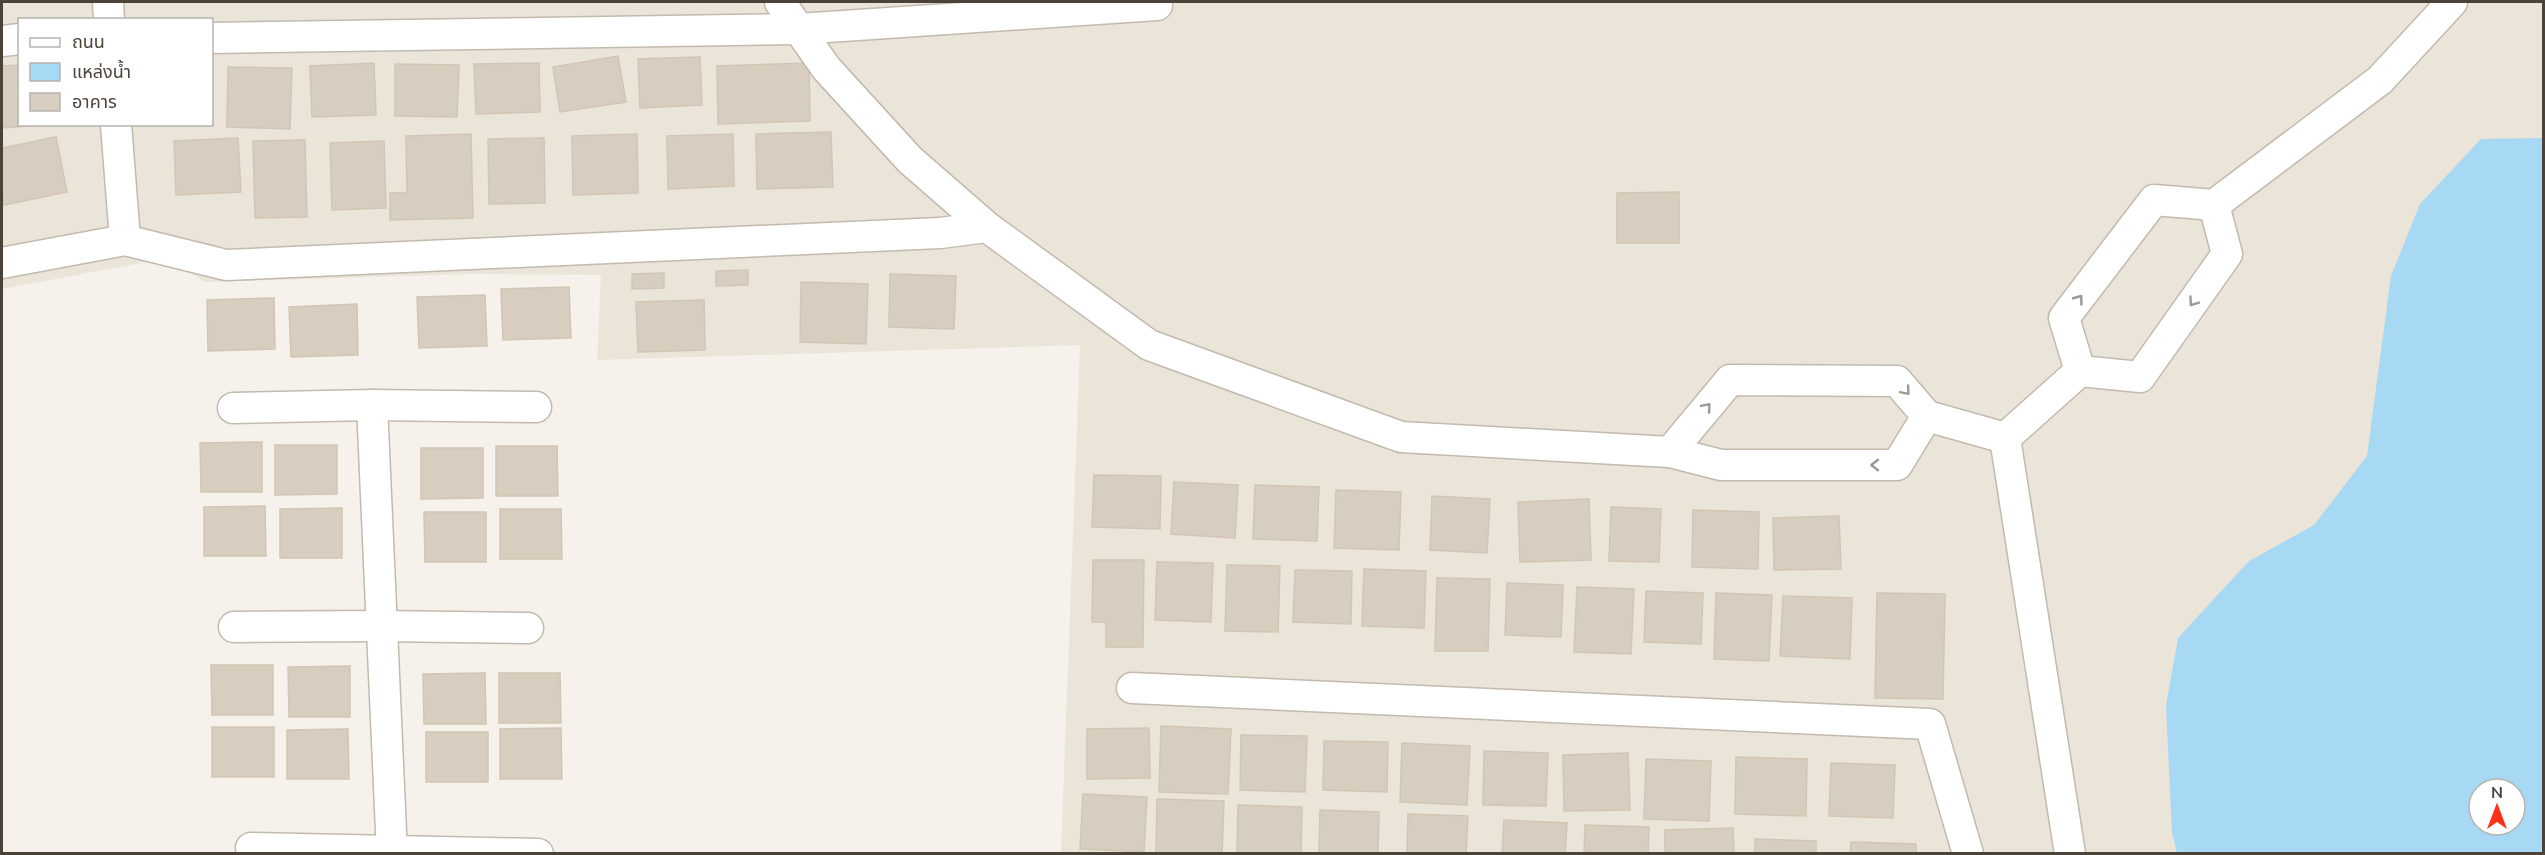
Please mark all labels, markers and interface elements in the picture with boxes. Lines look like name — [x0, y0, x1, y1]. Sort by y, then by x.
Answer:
legend — [18, 18, 213, 126]
text: ถนน — [72, 30, 105, 54]
text: แหล่งน้ำ — [72, 59, 131, 84]
text: อาคาร — [72, 90, 117, 114]
one-way arrow — [2072, 294, 2083, 305]
one-way arrow — [2189, 295, 2200, 306]
one-way arrow — [1899, 384, 1910, 395]
one-way arrow — [1700, 402, 1711, 413]
one-way arrow — [1870, 459, 1879, 471]
north arrow — [2467, 777, 2527, 837]
text: N — [2491, 782, 2503, 804]

